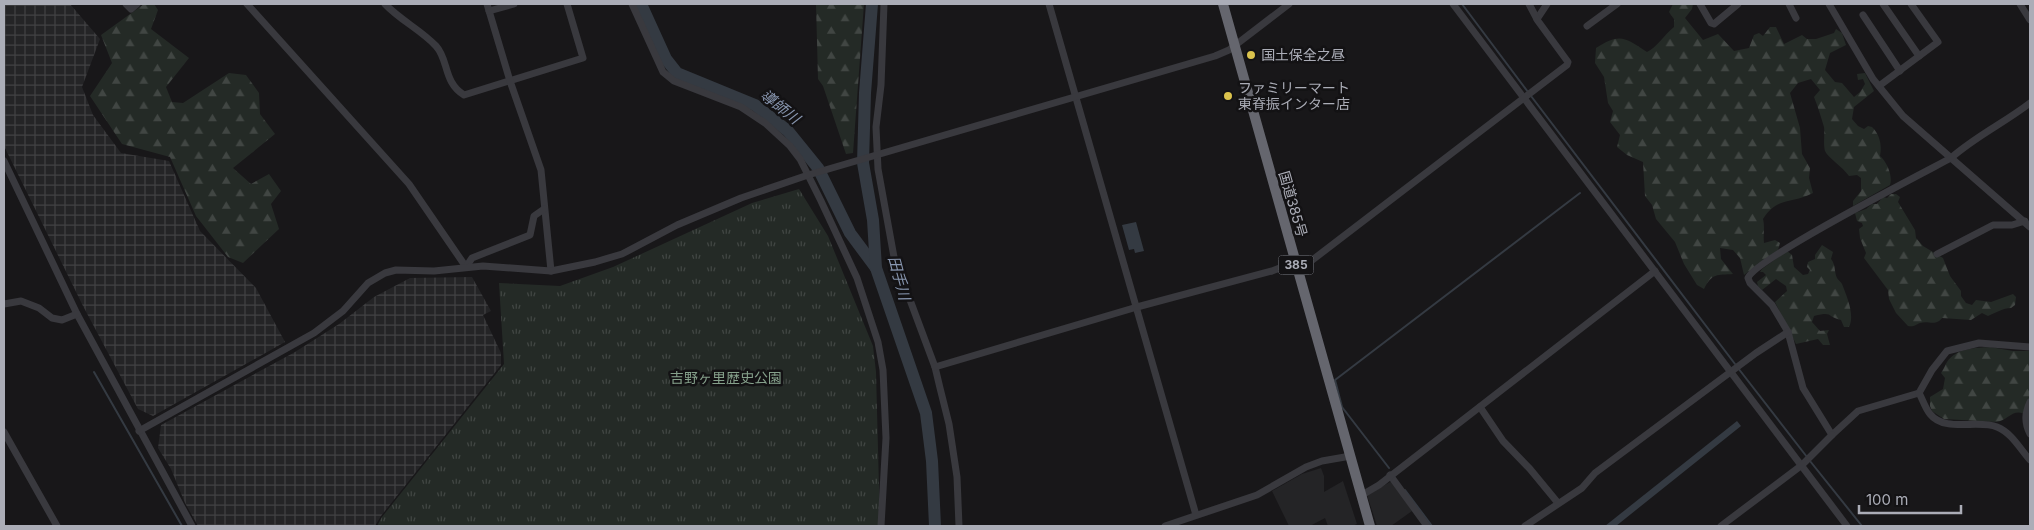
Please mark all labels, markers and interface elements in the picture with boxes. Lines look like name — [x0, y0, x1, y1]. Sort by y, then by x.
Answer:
place label: 国土保全之昼 — [1261, 46, 1345, 63]
marker: 国土保全之昼 — [1245, 49, 1257, 61]
place label: ファミリーマート 東脊振インター店 — [1238, 79, 1350, 112]
water label: 導師川 — [757, 85, 805, 129]
marker: ファミリーマート 東脊振インター店 — [1222, 90, 1234, 102]
street label: 国道385号 — [1276, 169, 1311, 239]
water label: 田手川 — [884, 254, 915, 304]
road number: 385 — [1278, 256, 1314, 274]
park label: 吉野ヶ里歴史公園 — [670, 369, 782, 386]
scale bar — [1859, 482, 1962, 514]
text: 100 m — [1866, 490, 1908, 509]

